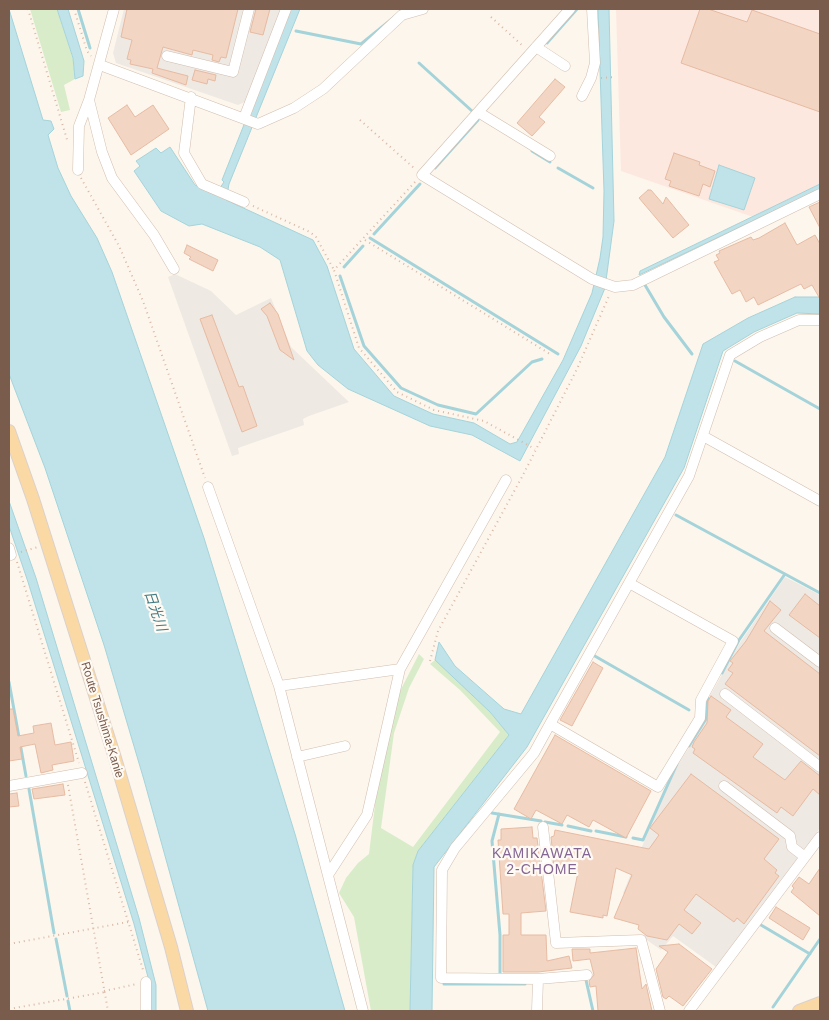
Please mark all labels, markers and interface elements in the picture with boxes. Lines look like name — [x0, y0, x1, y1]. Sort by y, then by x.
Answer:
water label: 日光川 — [140, 588, 170, 634]
street label: Route Tsushima-Kanie — [77, 660, 127, 780]
district label: KAMIKAWATA 2-CHOME — [491, 846, 593, 879]

